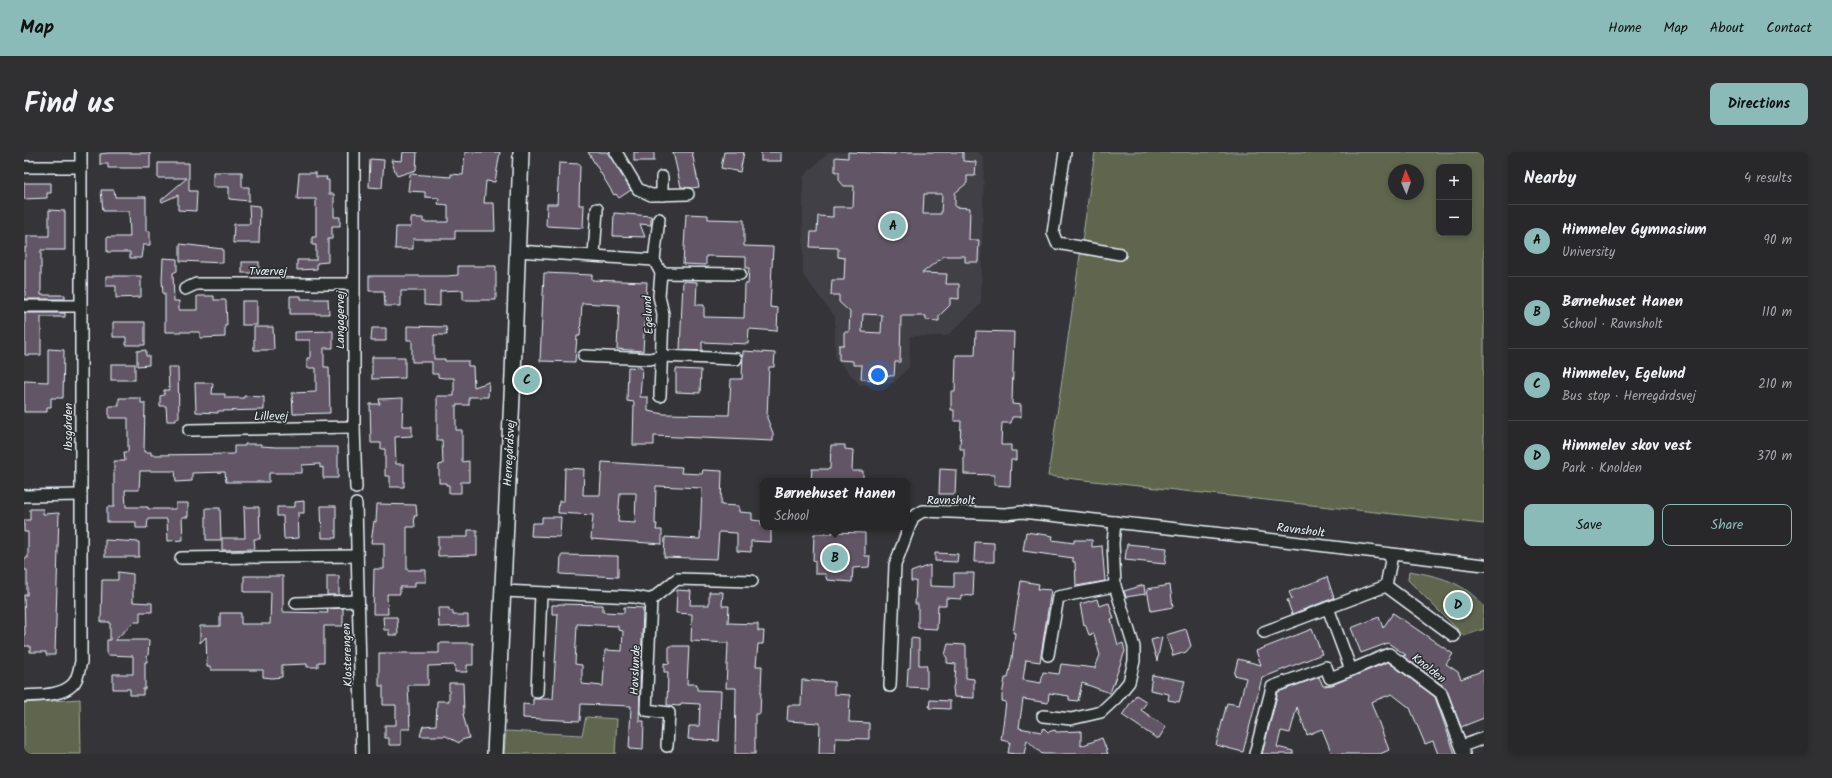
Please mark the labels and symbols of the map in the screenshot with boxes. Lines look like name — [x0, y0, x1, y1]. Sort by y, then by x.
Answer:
north arrow — [1388, 164, 1424, 200]
pin: A — [880, 211, 906, 241]
street label: Tværvej — [249, 262, 288, 281]
street label: Langagervej — [331, 290, 350, 349]
street label: Egelund — [638, 294, 659, 335]
pin: C — [514, 365, 540, 395]
your location — [868, 365, 888, 385]
street label: Ibsgården — [59, 403, 78, 451]
street label: Lillevej — [254, 407, 289, 426]
street label: Herregårdsvej — [498, 418, 521, 487]
street label: Ravnsholt — [927, 491, 976, 510]
street label: Ravnsholt — [1276, 518, 1327, 543]
pin: B — [822, 543, 848, 573]
pin: D — [1445, 590, 1471, 620]
street label: Klosterengen — [337, 623, 358, 687]
street label: Havslunde — [625, 644, 646, 696]
street label: Knolden — [1407, 649, 1450, 688]

